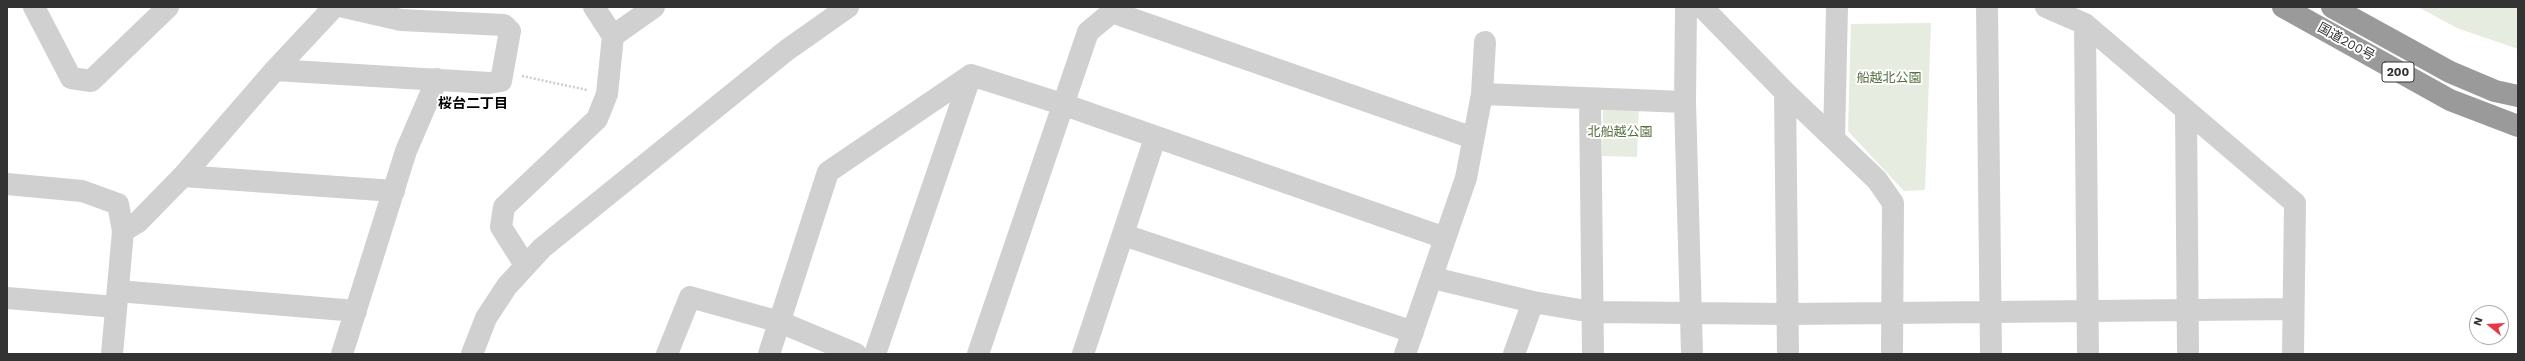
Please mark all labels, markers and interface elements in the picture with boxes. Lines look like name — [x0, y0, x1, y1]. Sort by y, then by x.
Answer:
street label: 国道200号 — [2315, 20, 2377, 64]
road number: 200 — [2382, 62, 2414, 82]
park label: 船越北公園 — [1857, 70, 1921, 86]
district label: 桜台二丁目 — [438, 96, 508, 112]
park label: 北船越公園 — [1588, 124, 1652, 140]
north arrow — [2469, 305, 2509, 345]
text: N — [2471, 316, 2486, 327]

